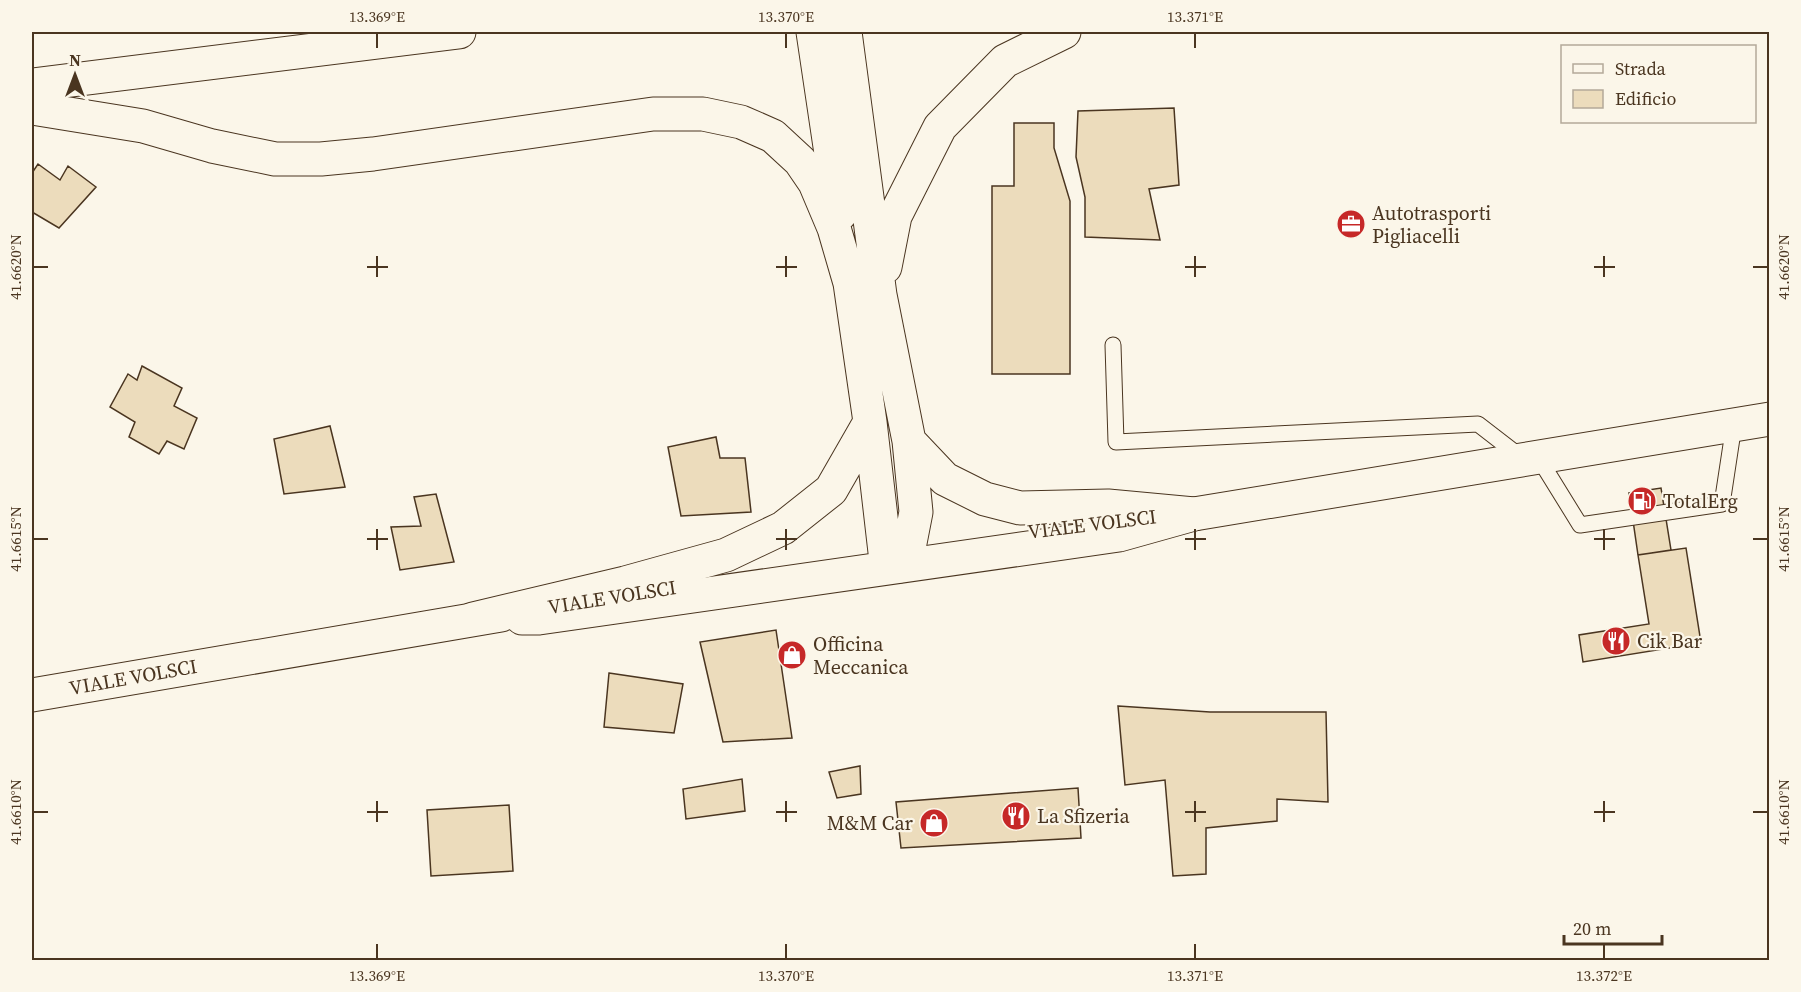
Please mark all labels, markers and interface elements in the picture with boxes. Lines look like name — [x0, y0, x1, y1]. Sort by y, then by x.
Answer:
text: 13.369°E — [349, 6, 405, 27]
text: 13.370°E — [758, 6, 814, 27]
text: 13.371°E — [1167, 6, 1223, 27]
north arrow — [45, 45, 105, 105]
legend — [1561, 45, 1756, 123]
text: N — [69, 49, 81, 71]
text: Strada — [1615, 56, 1666, 81]
text: Edificio — [1615, 86, 1676, 111]
place label: Autotrasporti Pigliacelli — [1372, 199, 1491, 250]
office icon: Autotrasporti Pigliacelli — [1335, 208, 1367, 240]
text: 41.6620°N — [5, 234, 26, 300]
text: 41.6620°N — [1773, 234, 1794, 300]
fuel station icon: TotalErg — [1626, 485, 1658, 517]
place label: TotalErg — [1663, 487, 1738, 515]
street label: VIALE VOLSCI — [1026, 502, 1158, 546]
text: 41.6615°N — [5, 506, 26, 572]
text: 41.6615°N — [1773, 506, 1794, 572]
street label: VIALE VOLSCI — [546, 573, 678, 621]
restaurant icon: Cik Bar — [1600, 625, 1632, 657]
place label: Cik Bar — [1637, 627, 1703, 655]
place label: Officina Meccanica — [813, 630, 909, 681]
shop icon: Officina Meccanica — [776, 639, 808, 671]
street label: VIALE VOLSCI — [67, 652, 199, 702]
text: 41.6610°N — [5, 779, 26, 845]
text: 41.6610°N — [1773, 779, 1794, 845]
restaurant icon: La Sfizeria — [1000, 800, 1032, 832]
place label: La Sfizeria — [1037, 802, 1130, 830]
shop icon: M&M Car — [918, 807, 950, 839]
place label: M&M Car — [827, 809, 914, 837]
scale bar — [1564, 908, 1662, 946]
text: 20 m — [1573, 916, 1611, 941]
text: 13.369°E — [349, 965, 405, 986]
text: 13.370°E — [758, 965, 814, 986]
text: 13.371°E — [1167, 965, 1223, 986]
text: 13.372°E — [1576, 965, 1632, 986]

